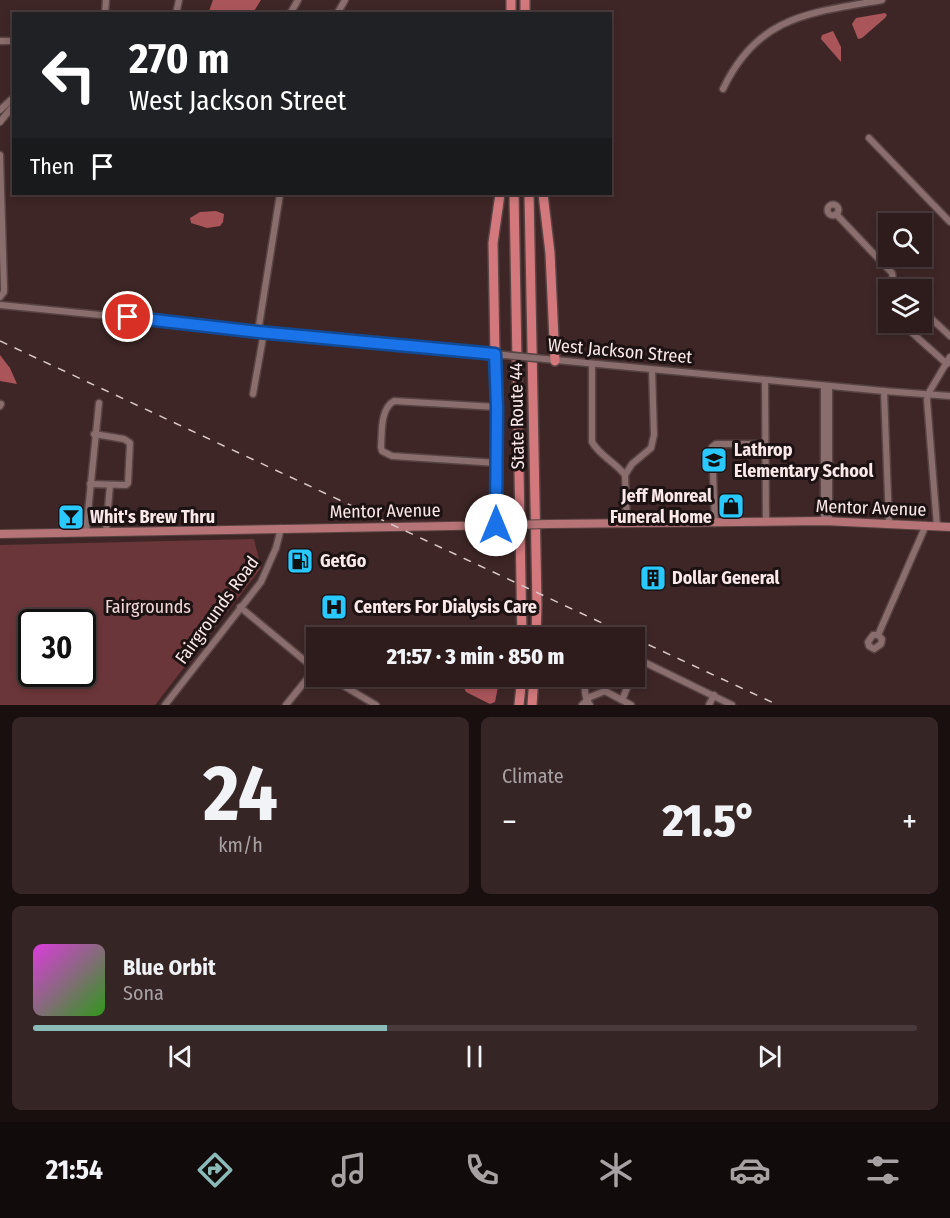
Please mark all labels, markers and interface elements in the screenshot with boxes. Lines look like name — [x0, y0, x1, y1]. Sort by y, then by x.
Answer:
text: 270 m — [129, 34, 229, 84]
icon: left — [30, 36, 108, 114]
text: West Jackson Street — [129, 85, 346, 117]
icon: arrive — [86, 150, 119, 183]
text: Then — [30, 153, 74, 180]
map controls — [878, 213, 932, 333]
button: search — [878, 213, 932, 267]
button: layers — [878, 279, 932, 333]
pin — [102, 291, 153, 342]
icon: arrive — [111, 300, 144, 333]
street label: West Jackson Street — [547, 334, 693, 368]
street label: State Route 44 — [505, 362, 529, 470]
place label: Lathrop Elementary School — [734, 439, 873, 482]
school or university icon: Lathrop Elementary School — [699, 445, 729, 475]
place label: Jeff Monreal Funeral Home — [610, 485, 712, 528]
shop icon: Jeff Monreal Funeral Home — [716, 491, 746, 521]
position arrow — [464, 493, 528, 557]
street label: Mentor Avenue — [815, 495, 927, 521]
street label: Mentor Avenue — [329, 499, 441, 523]
bar icon: Whit's Brew Thru — [56, 502, 86, 532]
place label: Whit's Brew Thru — [90, 506, 215, 528]
fuel station icon: GetGo — [285, 546, 315, 576]
place label: GetGo — [320, 550, 367, 572]
street label: Fairgrounds Road — [171, 552, 263, 668]
building icon: Dollar General — [638, 563, 668, 593]
place label: Dollar General — [672, 567, 779, 589]
hospital icon: Centers For Dialysis Care — [319, 592, 349, 622]
park label: Fairgrounds — [105, 596, 191, 618]
place label: Centers For Dialysis Care — [354, 596, 537, 618]
speed limit sign: 30 — [18, 609, 96, 687]
text: 21:57 · 3 min · 850 m — [387, 643, 564, 670]
text: 24 — [203, 747, 278, 841]
text: Climate — [502, 764, 564, 788]
text: 21.5° — [662, 794, 756, 848]
text: − — [502, 802, 517, 842]
text: + — [902, 802, 917, 842]
text: km/h — [218, 833, 263, 857]
text: Blue Orbit — [123, 954, 216, 981]
text: Sona — [123, 981, 164, 1005]
icon: previous — [164, 1040, 197, 1073]
icon: pause — [458, 1040, 491, 1073]
icon: next — [753, 1040, 786, 1073]
icon: directions — [194, 1149, 236, 1191]
icon: music — [328, 1149, 370, 1191]
icon: phone — [461, 1149, 503, 1191]
icon: climate — [595, 1149, 637, 1191]
icon: car — [729, 1149, 771, 1191]
icon: filters — [862, 1149, 904, 1191]
text: 21:54 — [46, 1154, 103, 1186]

